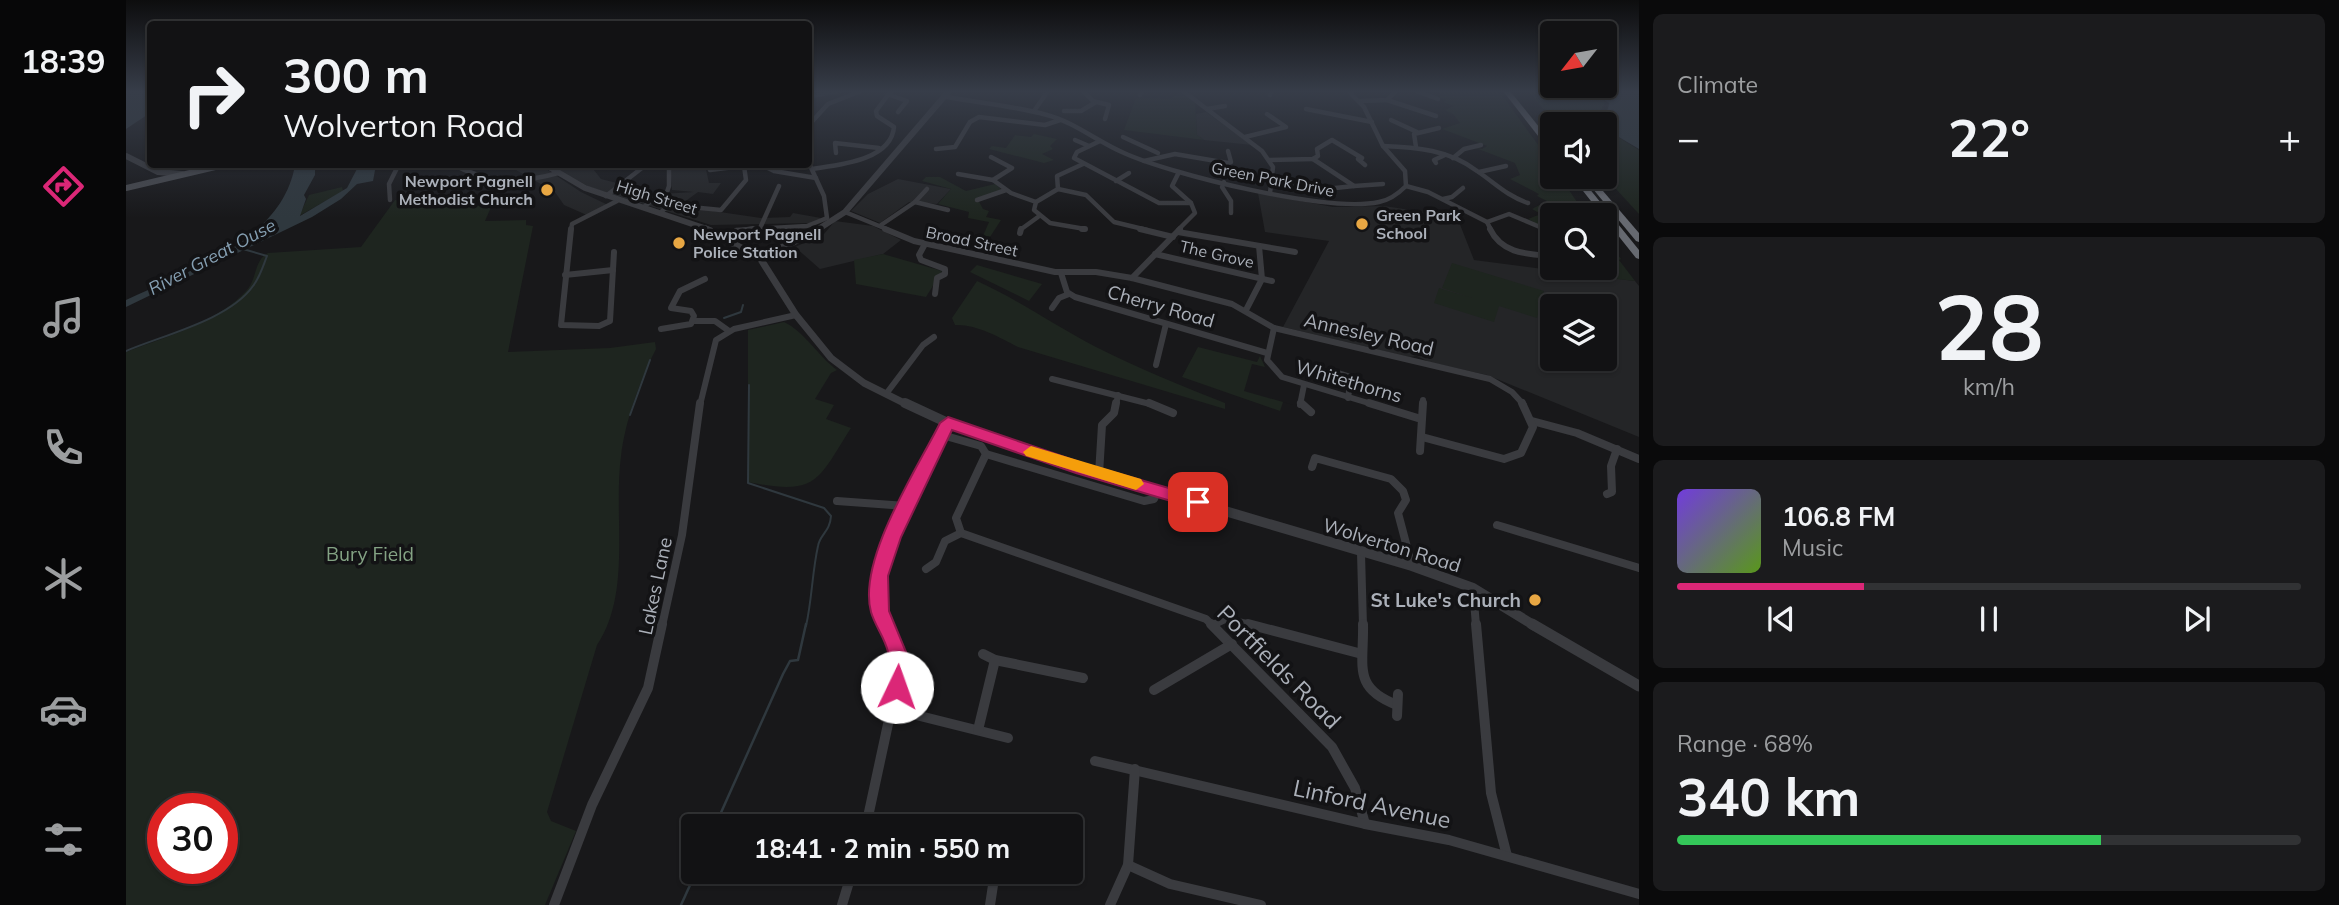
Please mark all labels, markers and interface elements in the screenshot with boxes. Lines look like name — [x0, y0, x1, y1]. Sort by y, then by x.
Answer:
north arrow — [1540, 21, 1617, 98]
map controls — [1540, 21, 1617, 371]
text: 18:39 — [21, 41, 105, 81]
text: 300 m — [283, 44, 429, 105]
icon: right — [168, 49, 259, 140]
text: Climate — [1677, 70, 1758, 99]
text: Wolverton Road — [283, 105, 524, 145]
text: 22° — [1948, 105, 2030, 170]
button: sound — [1540, 112, 1617, 189]
text: − — [1677, 114, 1700, 162]
text: + — [2278, 114, 2301, 162]
street label: Green Park Drive — [1210, 157, 1336, 201]
icon: directions — [39, 162, 88, 211]
place label: Newport Pagnell Methodist Church — [399, 171, 533, 209]
street label: High Street — [614, 175, 700, 219]
marker: Newport Pagnell Methodist Church — [539, 182, 555, 198]
button: search — [1540, 203, 1617, 280]
place label: Green Park School — [1376, 205, 1462, 243]
water label: River Great Ouse — [144, 213, 280, 300]
marker: Green Park School — [1354, 216, 1370, 232]
street label: Broad Street — [924, 222, 1020, 261]
place label: Newport Pagnell Police Station — [693, 224, 821, 262]
marker: Newport Pagnell Police Station — [671, 235, 687, 251]
street label: The Grove — [1178, 236, 1256, 272]
text: 28 — [1934, 269, 2044, 383]
street label: Cherry Road — [1105, 279, 1217, 333]
icon: music — [39, 293, 88, 342]
button: layers — [1540, 294, 1617, 371]
street label: Annesley Road — [1302, 307, 1436, 361]
street label: Whitethorns — [1293, 354, 1405, 408]
text: km/h — [1963, 372, 2015, 401]
icon: phone — [39, 423, 88, 472]
pin — [1168, 472, 1228, 532]
icon: arrive — [1179, 483, 1217, 521]
text: 106.8 FM — [1782, 500, 1895, 533]
street label: Wolverton Road — [1320, 513, 1464, 577]
text: Music — [1782, 533, 1843, 562]
street label: Lakes Lane — [633, 535, 677, 637]
park label: Bury Field — [326, 542, 414, 566]
icon: climate — [39, 554, 88, 603]
place label: St Luke's Church — [1370, 588, 1521, 612]
marker: St Luke's Church — [1527, 592, 1543, 608]
street label: Portfields Road — [1211, 599, 1347, 735]
icon: previous — [1762, 600, 1800, 638]
icon: pause — [1970, 600, 2008, 638]
icon: next — [2178, 600, 2216, 638]
position arrow — [860, 650, 934, 724]
icon: car — [39, 685, 88, 734]
text: Range · 68% — [1677, 729, 1813, 758]
text: 340 km — [1677, 764, 1860, 829]
street label: Linford Avenue — [1291, 773, 1453, 834]
speed limit sign: 30 — [147, 793, 238, 884]
icon: filters — [39, 815, 88, 864]
text: 18:41 · 2 min · 550 m — [754, 832, 1010, 865]

